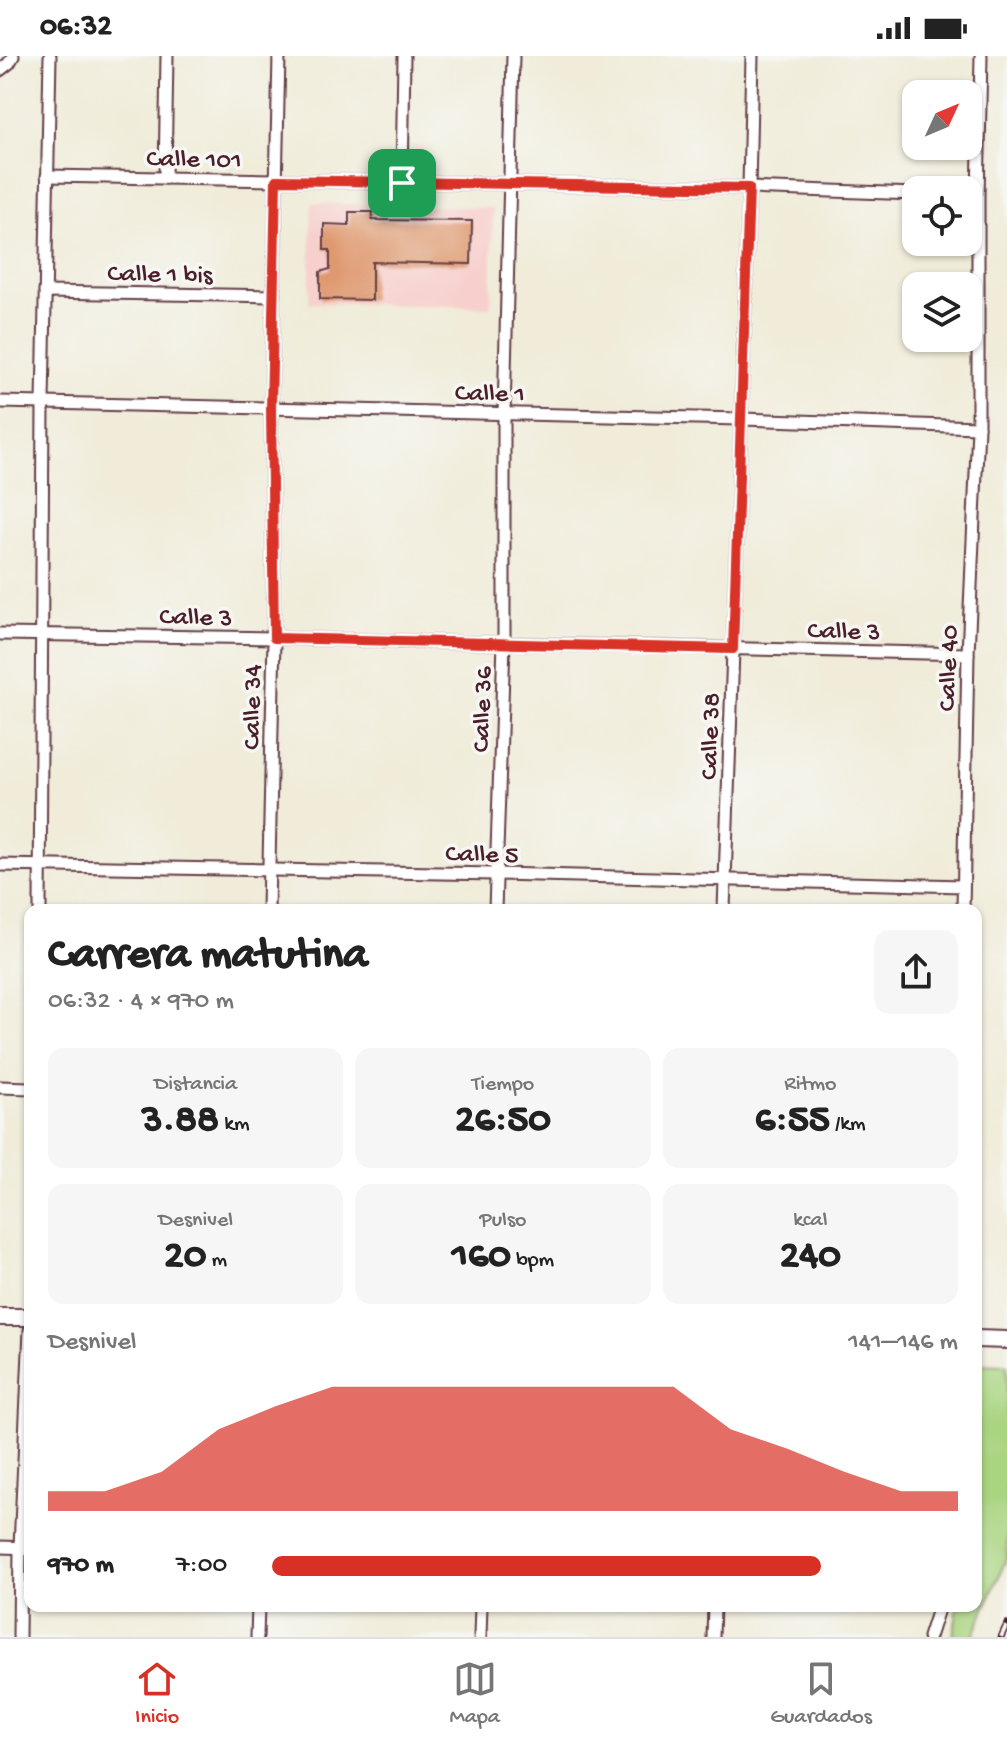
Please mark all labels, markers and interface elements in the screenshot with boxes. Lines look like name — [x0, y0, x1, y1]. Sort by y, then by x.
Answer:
text: 06:32 — [40, 11, 112, 46]
north arrow — [902, 80, 982, 160]
map controls — [902, 80, 982, 352]
street label: Calle 101 — [146, 145, 242, 178]
pin — [368, 149, 436, 217]
icon: arrive — [380, 161, 424, 205]
button: locate — [902, 176, 982, 256]
street label: Calle 1 bis — [107, 260, 214, 293]
button: layers — [902, 272, 982, 352]
street label: Calle 1 — [455, 379, 525, 412]
street label: Calle 3 — [159, 603, 233, 636]
street label: Calle 3 — [807, 617, 881, 650]
street label: Calle 40 — [933, 624, 968, 712]
street label: Calle 34 — [238, 664, 271, 750]
street label: Calle 36 — [468, 665, 502, 753]
street label: Calle 38 — [695, 692, 730, 780]
street label: Calle 5 — [445, 840, 519, 873]
button: share — [874, 930, 958, 1014]
text: Carrera matutina — [48, 931, 368, 983]
text: 06:32 · 4 × 970 m — [48, 987, 234, 1018]
text: Distancia — [154, 1072, 237, 1098]
text: Tiempo — [472, 1072, 534, 1098]
text: Ritmo — [784, 1072, 836, 1098]
text: 3.88 — [142, 1098, 219, 1145]
text: 26:50 — [455, 1098, 551, 1145]
text: 6:55 — [755, 1098, 830, 1145]
text: km — [219, 1112, 250, 1138]
text: /km — [830, 1112, 866, 1138]
text: Desnivel — [158, 1208, 233, 1234]
text: Pulso — [480, 1208, 526, 1234]
text: kcal — [793, 1208, 828, 1234]
text: 20 — [164, 1234, 206, 1281]
text: 160 — [452, 1234, 511, 1281]
text: 240 — [780, 1234, 841, 1281]
text: m — [206, 1248, 227, 1274]
text: bpm — [511, 1248, 554, 1274]
text: Desnivel — [48, 1328, 137, 1359]
text: 141–146 m — [848, 1328, 958, 1359]
text: 970 m — [48, 1551, 114, 1582]
text: 7:00 — [176, 1551, 227, 1582]
tab: Inicio — [135, 1657, 179, 1731]
tab: Mapa — [449, 1657, 500, 1731]
tab: Guardados — [770, 1657, 872, 1731]

